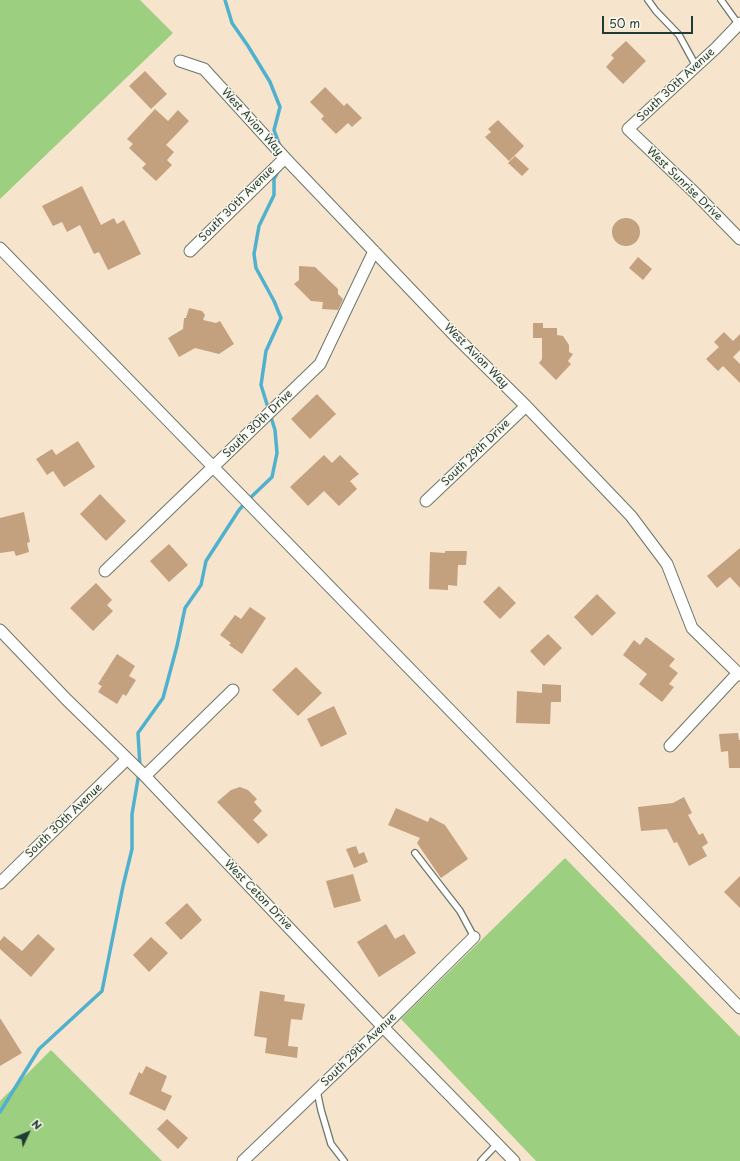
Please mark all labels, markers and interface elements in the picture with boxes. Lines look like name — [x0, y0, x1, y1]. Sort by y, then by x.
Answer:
scale bar — [604, 8, 695, 34]
text: 50 m — [609, 14, 640, 32]
street label: South 30th Avenue — [635, 46, 717, 124]
street label: West Avion Way — [218, 86, 286, 158]
street label: West Sunrise Drive — [643, 145, 725, 223]
street label: South 30th Avenue — [197, 164, 277, 244]
street label: West Avion Way — [441, 321, 511, 391]
street label: South 30th Drive — [220, 387, 296, 461]
street label: South 29th Drive — [439, 417, 513, 489]
street label: South 30th Avenue — [23, 781, 105, 861]
street label: West Ceton Drive — [221, 857, 295, 933]
street label: South 29th Avenue — [319, 1011, 399, 1089]
north arrow — [8, 1113, 48, 1153]
text: N — [28, 1115, 46, 1133]

